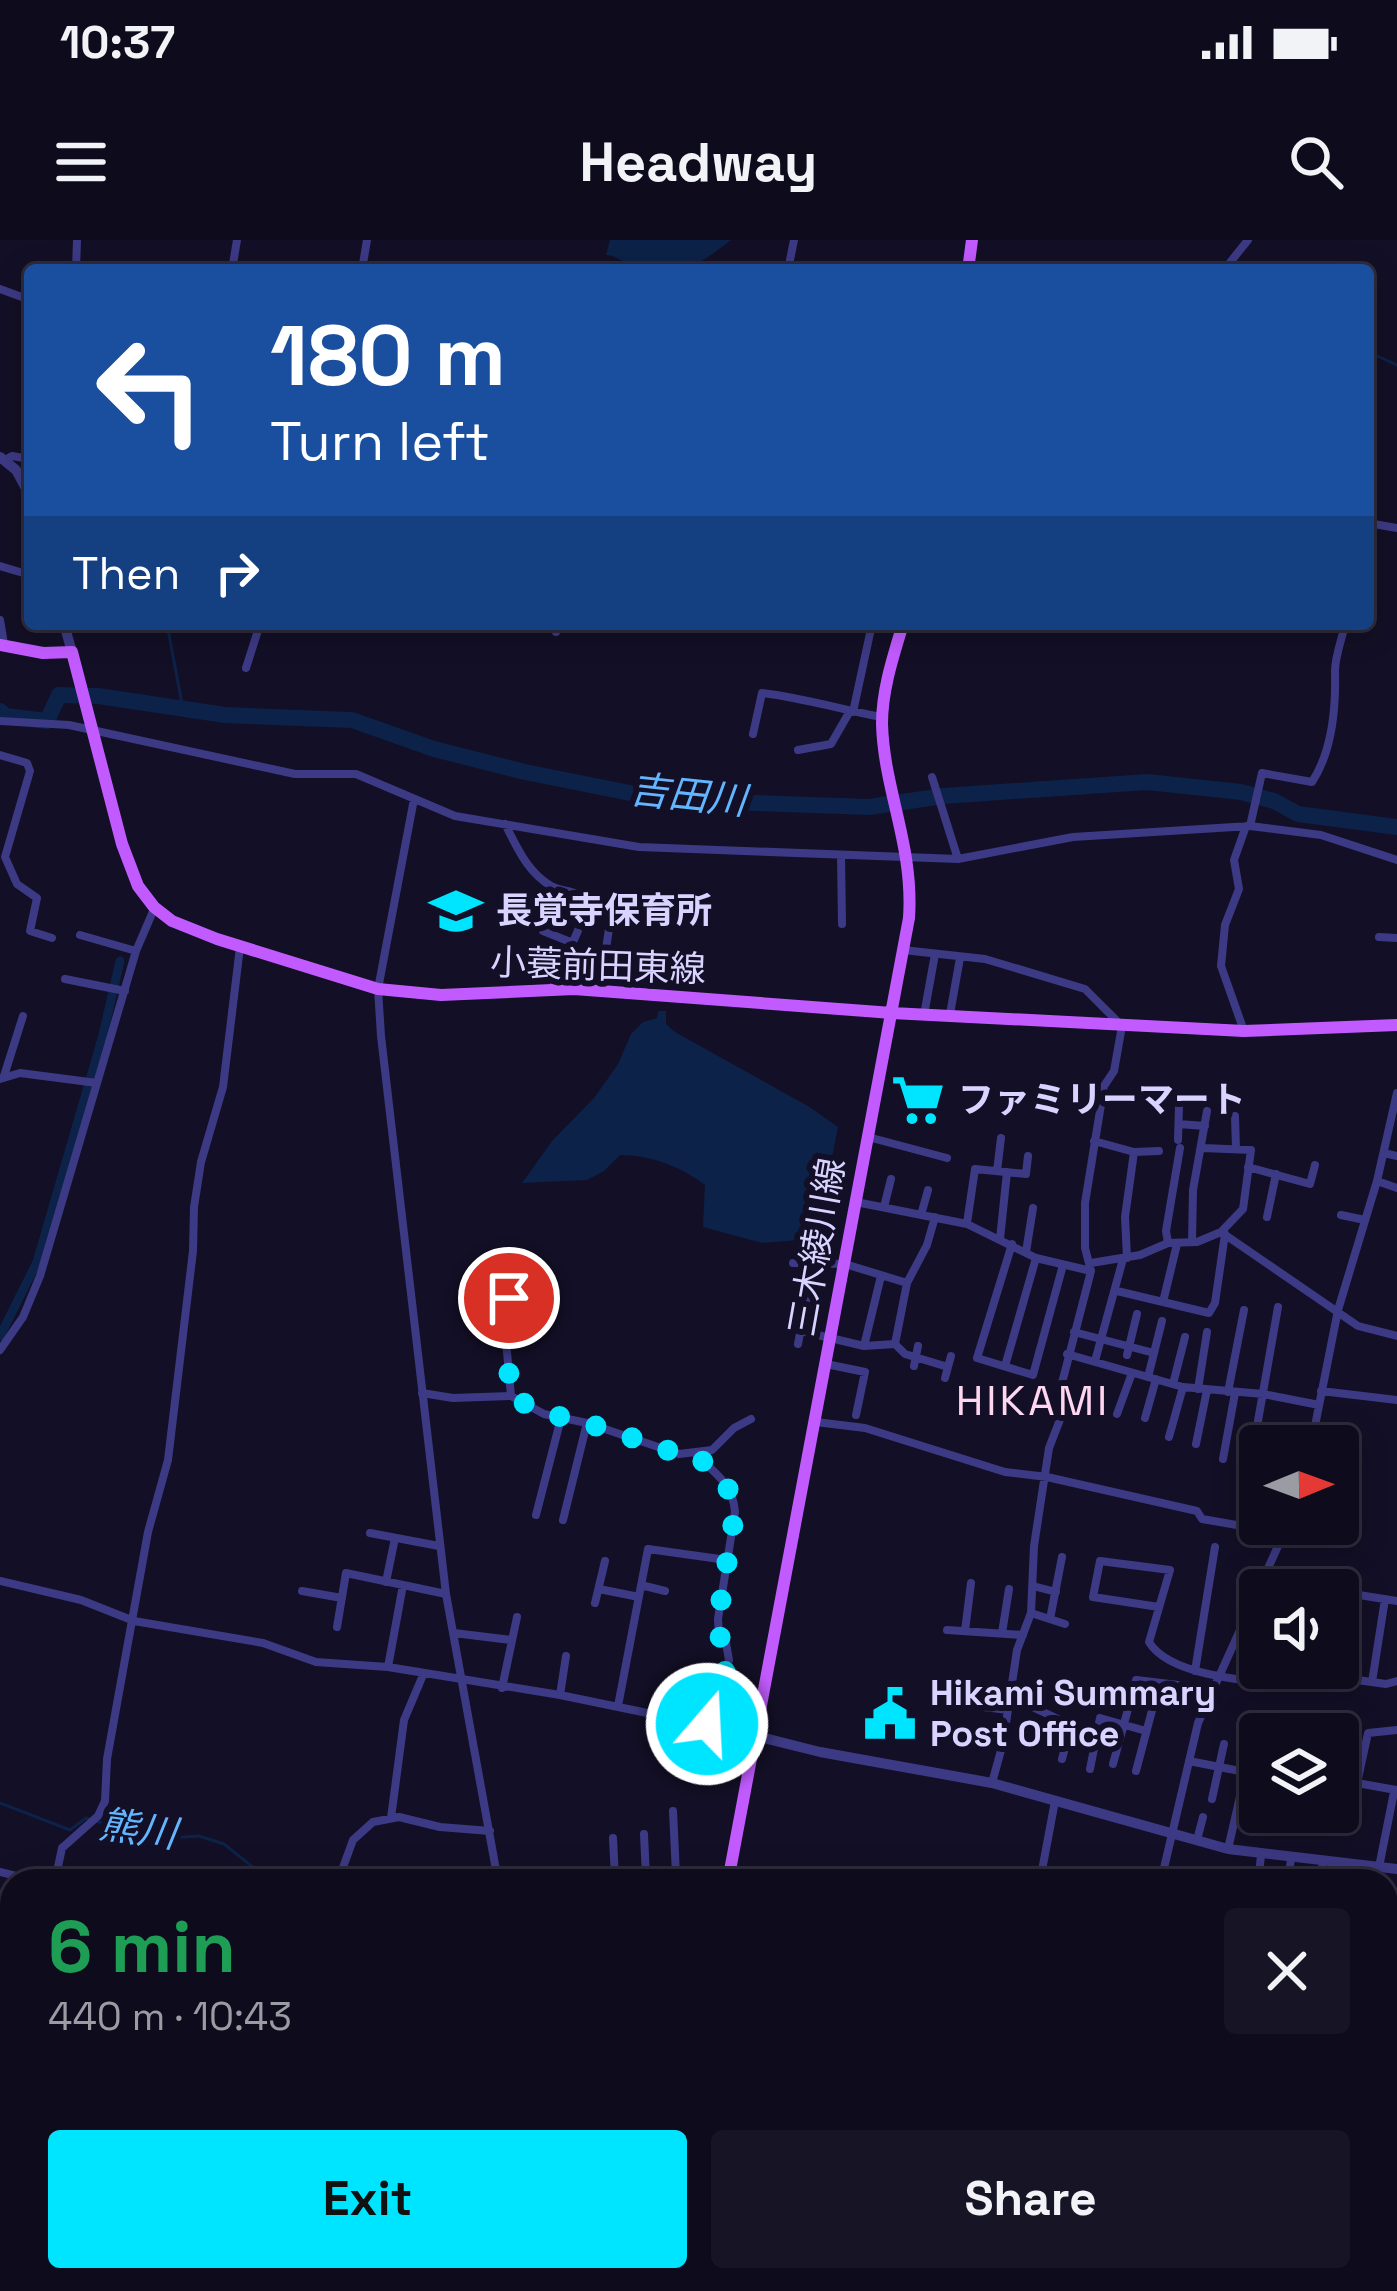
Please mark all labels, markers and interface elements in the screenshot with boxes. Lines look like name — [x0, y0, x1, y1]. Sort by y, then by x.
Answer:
text: 10:37 — [60, 14, 175, 71]
text: Headway — [580, 128, 817, 197]
icon: menu — [48, 129, 114, 195]
icon: search — [1283, 129, 1349, 195]
text: 180 m — [270, 302, 506, 410]
icon: left — [72, 312, 228, 468]
text: Turn left — [270, 407, 490, 476]
icon: right — [204, 540, 270, 606]
text: Then — [72, 545, 180, 602]
water label: 吉田川 — [627, 765, 753, 826]
school or university icon: 長覚寺保育所 — [427, 882, 485, 940]
place label: 長覚寺保育所 — [496, 888, 712, 934]
street label: 小蓑前田東線 — [489, 939, 707, 993]
supermarket icon: ファミリーマート — [889, 1071, 947, 1129]
place label: ファミリーマート — [958, 1077, 1246, 1123]
street label: 三木綾川線 — [779, 1154, 855, 1340]
pin — [458, 1247, 560, 1349]
icon: arrive — [476, 1265, 542, 1331]
district label: HIKAMI — [956, 1374, 1110, 1427]
north arrow — [1239, 1425, 1359, 1545]
map controls — [1239, 1425, 1359, 1833]
button: sound — [1239, 1569, 1359, 1689]
position arrow — [644, 1661, 770, 1787]
place label: Hikami Summary Post Office — [930, 1670, 1216, 1757]
public building icon: Hikami Summary Post Office — [861, 1685, 919, 1743]
button: layers — [1239, 1713, 1359, 1833]
water label: 熊川 — [96, 1799, 184, 1859]
text: 6 min — [48, 1901, 236, 1993]
button: close — [1224, 1908, 1350, 2034]
text: 440 m · 10:43 — [48, 1992, 292, 2041]
button: Exit — [48, 2130, 687, 2268]
button: Share — [711, 2130, 1350, 2268]

